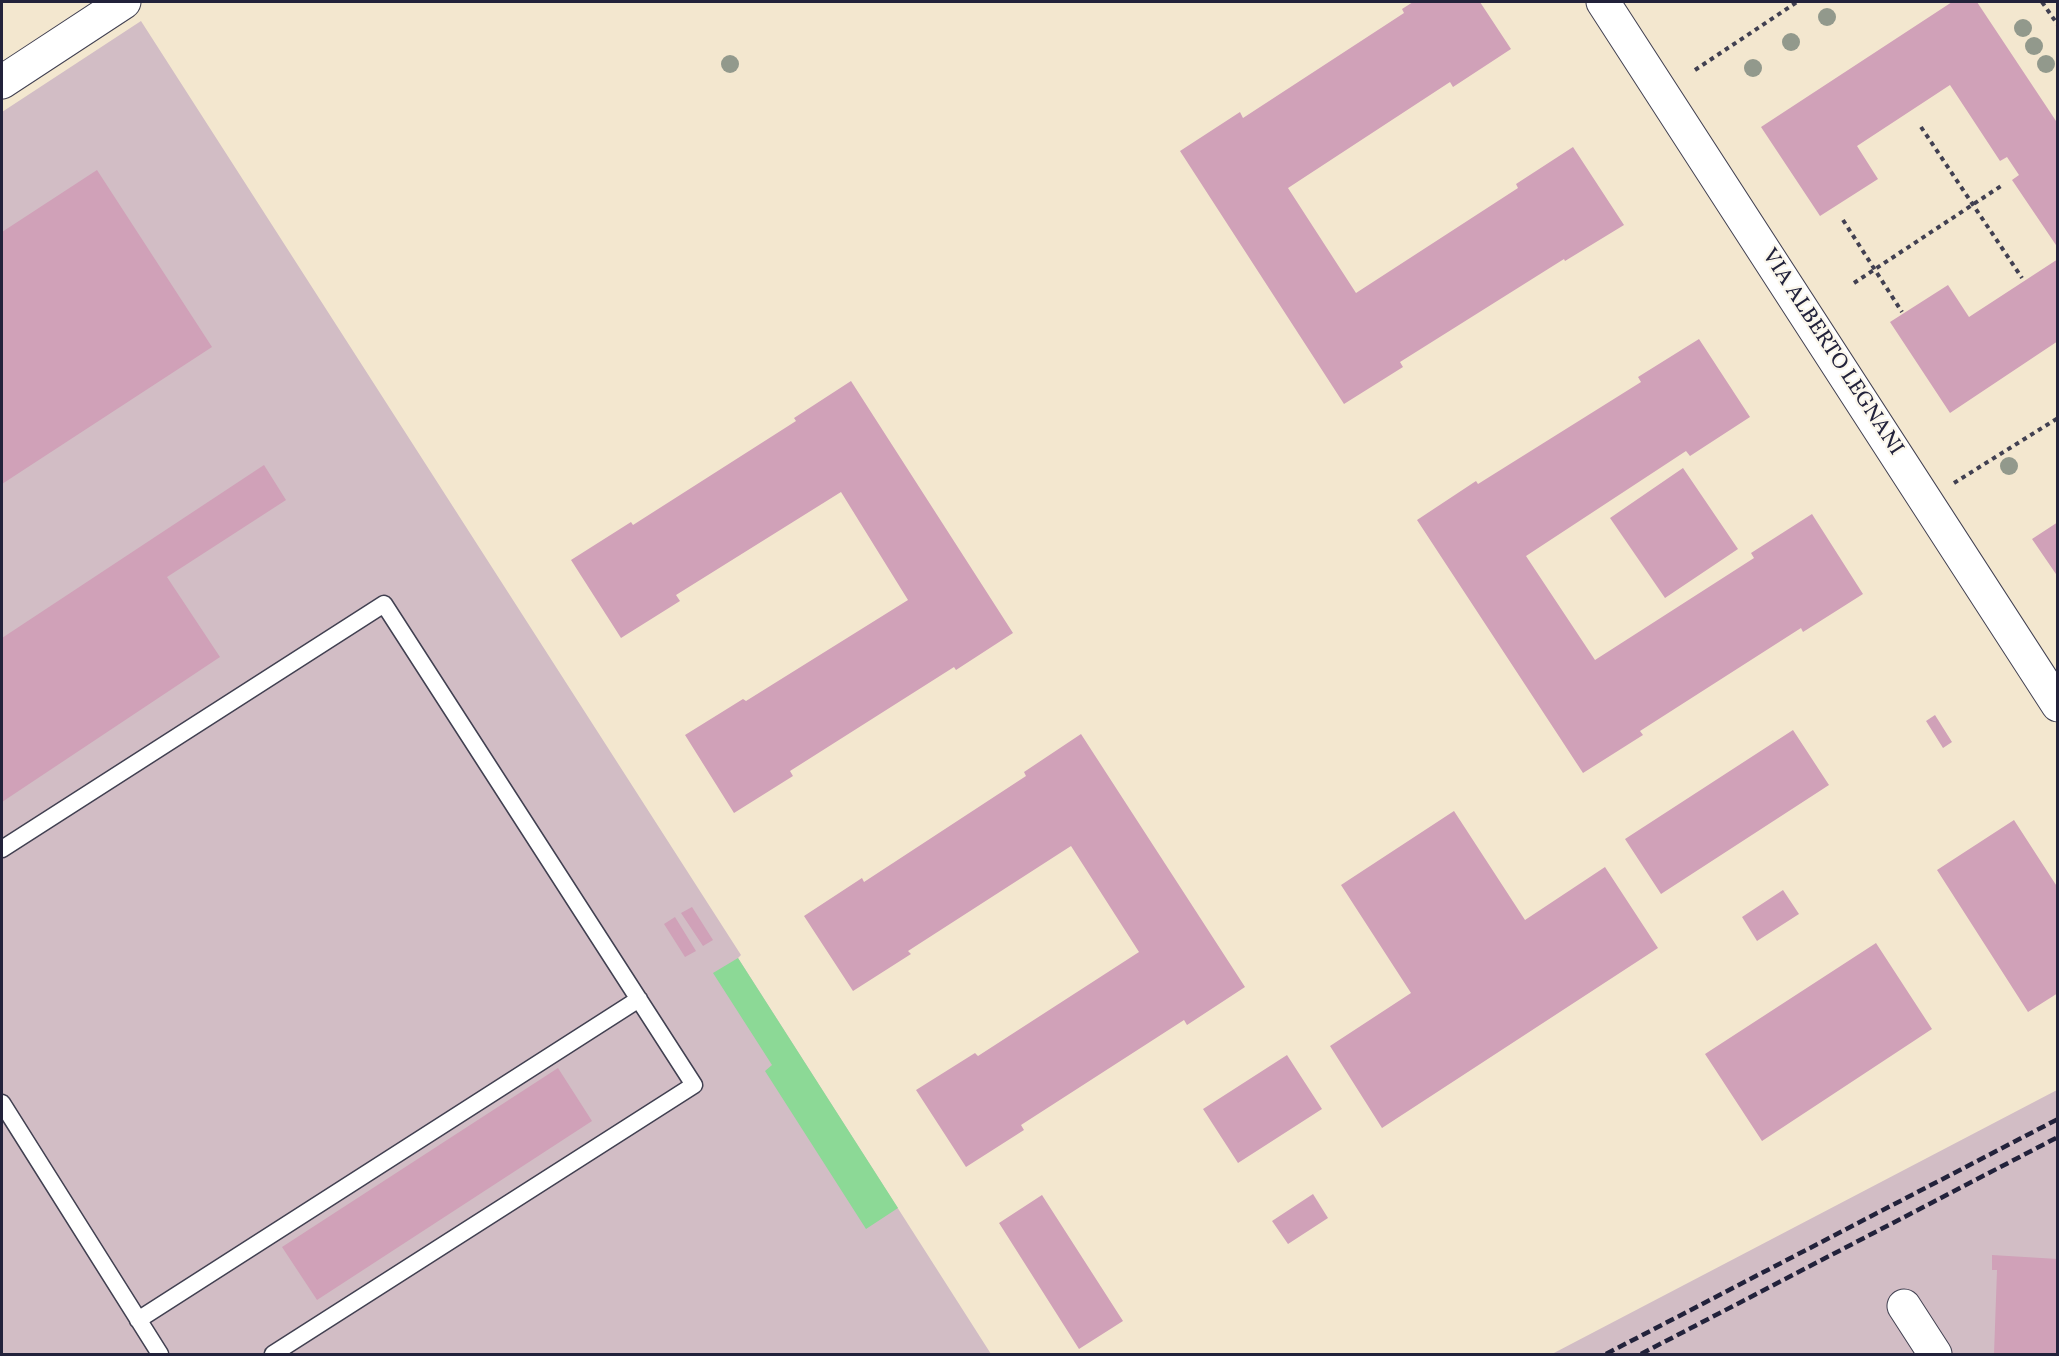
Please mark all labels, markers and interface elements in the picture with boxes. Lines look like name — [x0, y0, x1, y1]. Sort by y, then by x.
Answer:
street label: VIA ALBERTO LEGNANI — [1754, 245, 1908, 461]

